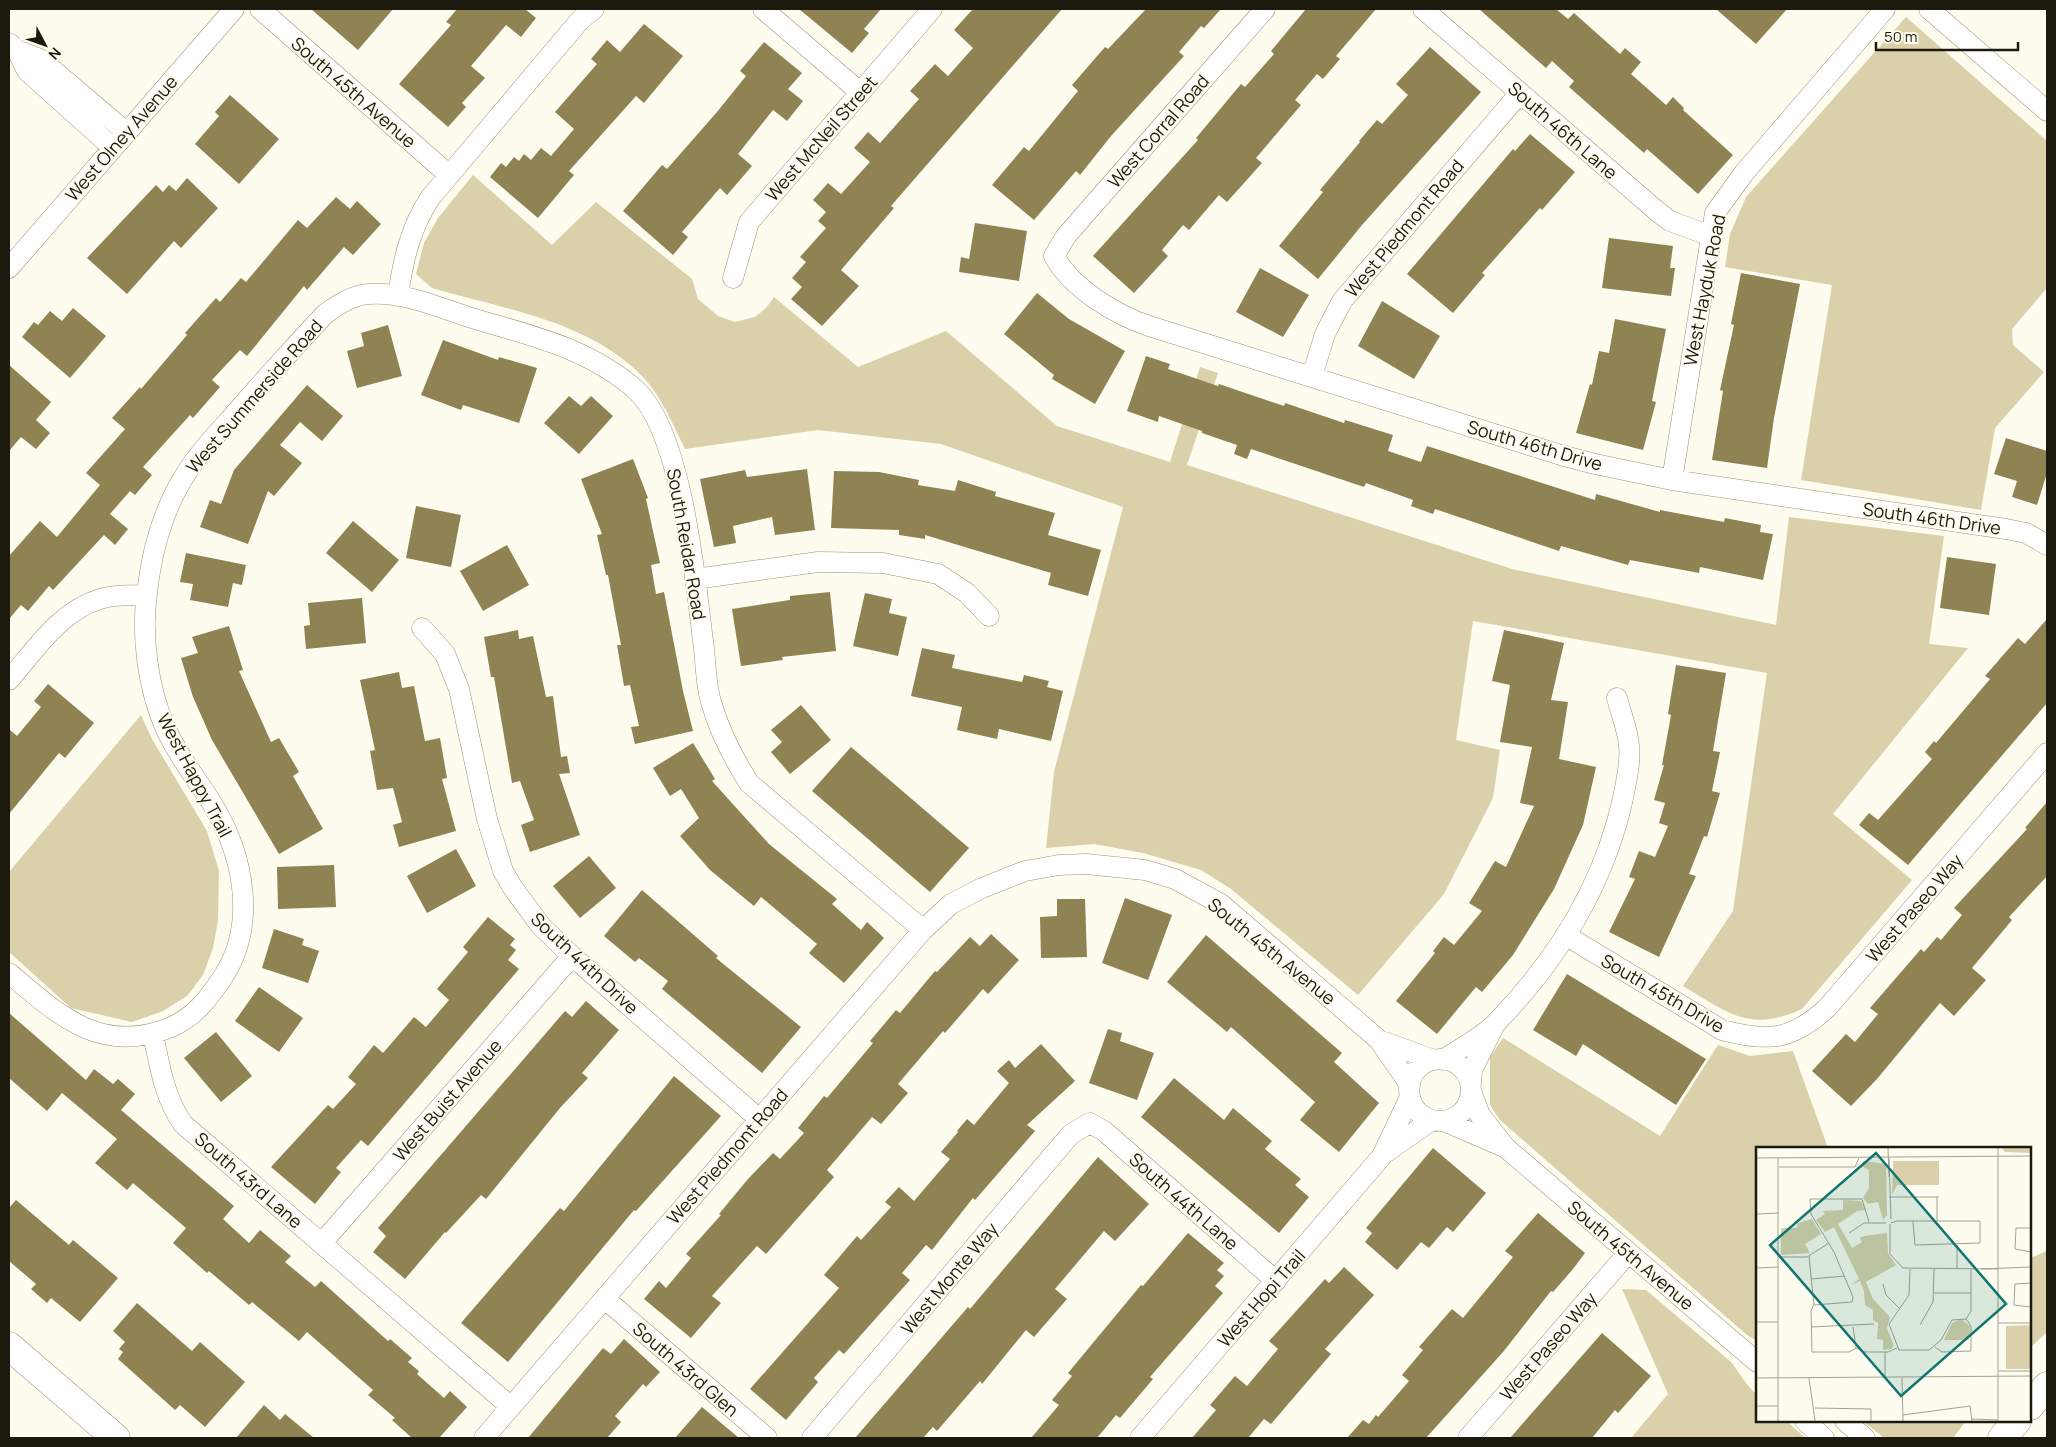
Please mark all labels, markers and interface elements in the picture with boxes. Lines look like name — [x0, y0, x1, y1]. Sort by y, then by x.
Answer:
north arrow — [20, 20, 70, 70]
scale bar — [1876, 20, 2018, 52]
text: 50 m — [1884, 26, 1918, 47]
street label: South 45th Avenue — [286, 31, 422, 153]
text: N — [45, 44, 66, 64]
street label: West Corral Road — [1102, 69, 1214, 193]
street label: West Olney Avenue — [60, 70, 182, 206]
street label: West McNeil Street — [760, 70, 882, 206]
street label: South 46th Lane — [1503, 76, 1623, 184]
street label: West Piedmont Road — [1339, 154, 1469, 302]
street label: West Hayduk Road — [1678, 212, 1730, 368]
street label: West Summerside Road — [180, 314, 328, 478]
street label: South 46th Drive — [1465, 414, 1605, 476]
street label: South Reidar Road — [662, 466, 712, 622]
street label: South 46th Drive — [1861, 496, 2003, 540]
street label: West Happy Trail — [152, 709, 238, 841]
street label: West Paseo Way — [1860, 848, 1968, 967]
street label: South 45th Avenue — [1203, 892, 1341, 1010]
street label: South 44th Drive — [526, 907, 644, 1019]
street label: South 45th Drive — [1597, 948, 1729, 1038]
street label: West Buist Avenue — [387, 1034, 507, 1166]
street label: West Piedmont Road — [661, 1083, 793, 1229]
street label: South 43rd Lane — [190, 1127, 308, 1233]
street label: South 44th Lane — [1124, 1147, 1244, 1255]
inset map — [1756, 1147, 2031, 1422]
street label: South 45th Avenue — [1563, 1195, 1699, 1315]
street label: West Monte Way — [895, 1217, 1003, 1339]
street label: West Hopi Trail — [1212, 1244, 1310, 1352]
street label: West Paseo Way — [1494, 1286, 1602, 1405]
street label: South 43rd Glen — [628, 1316, 744, 1422]

